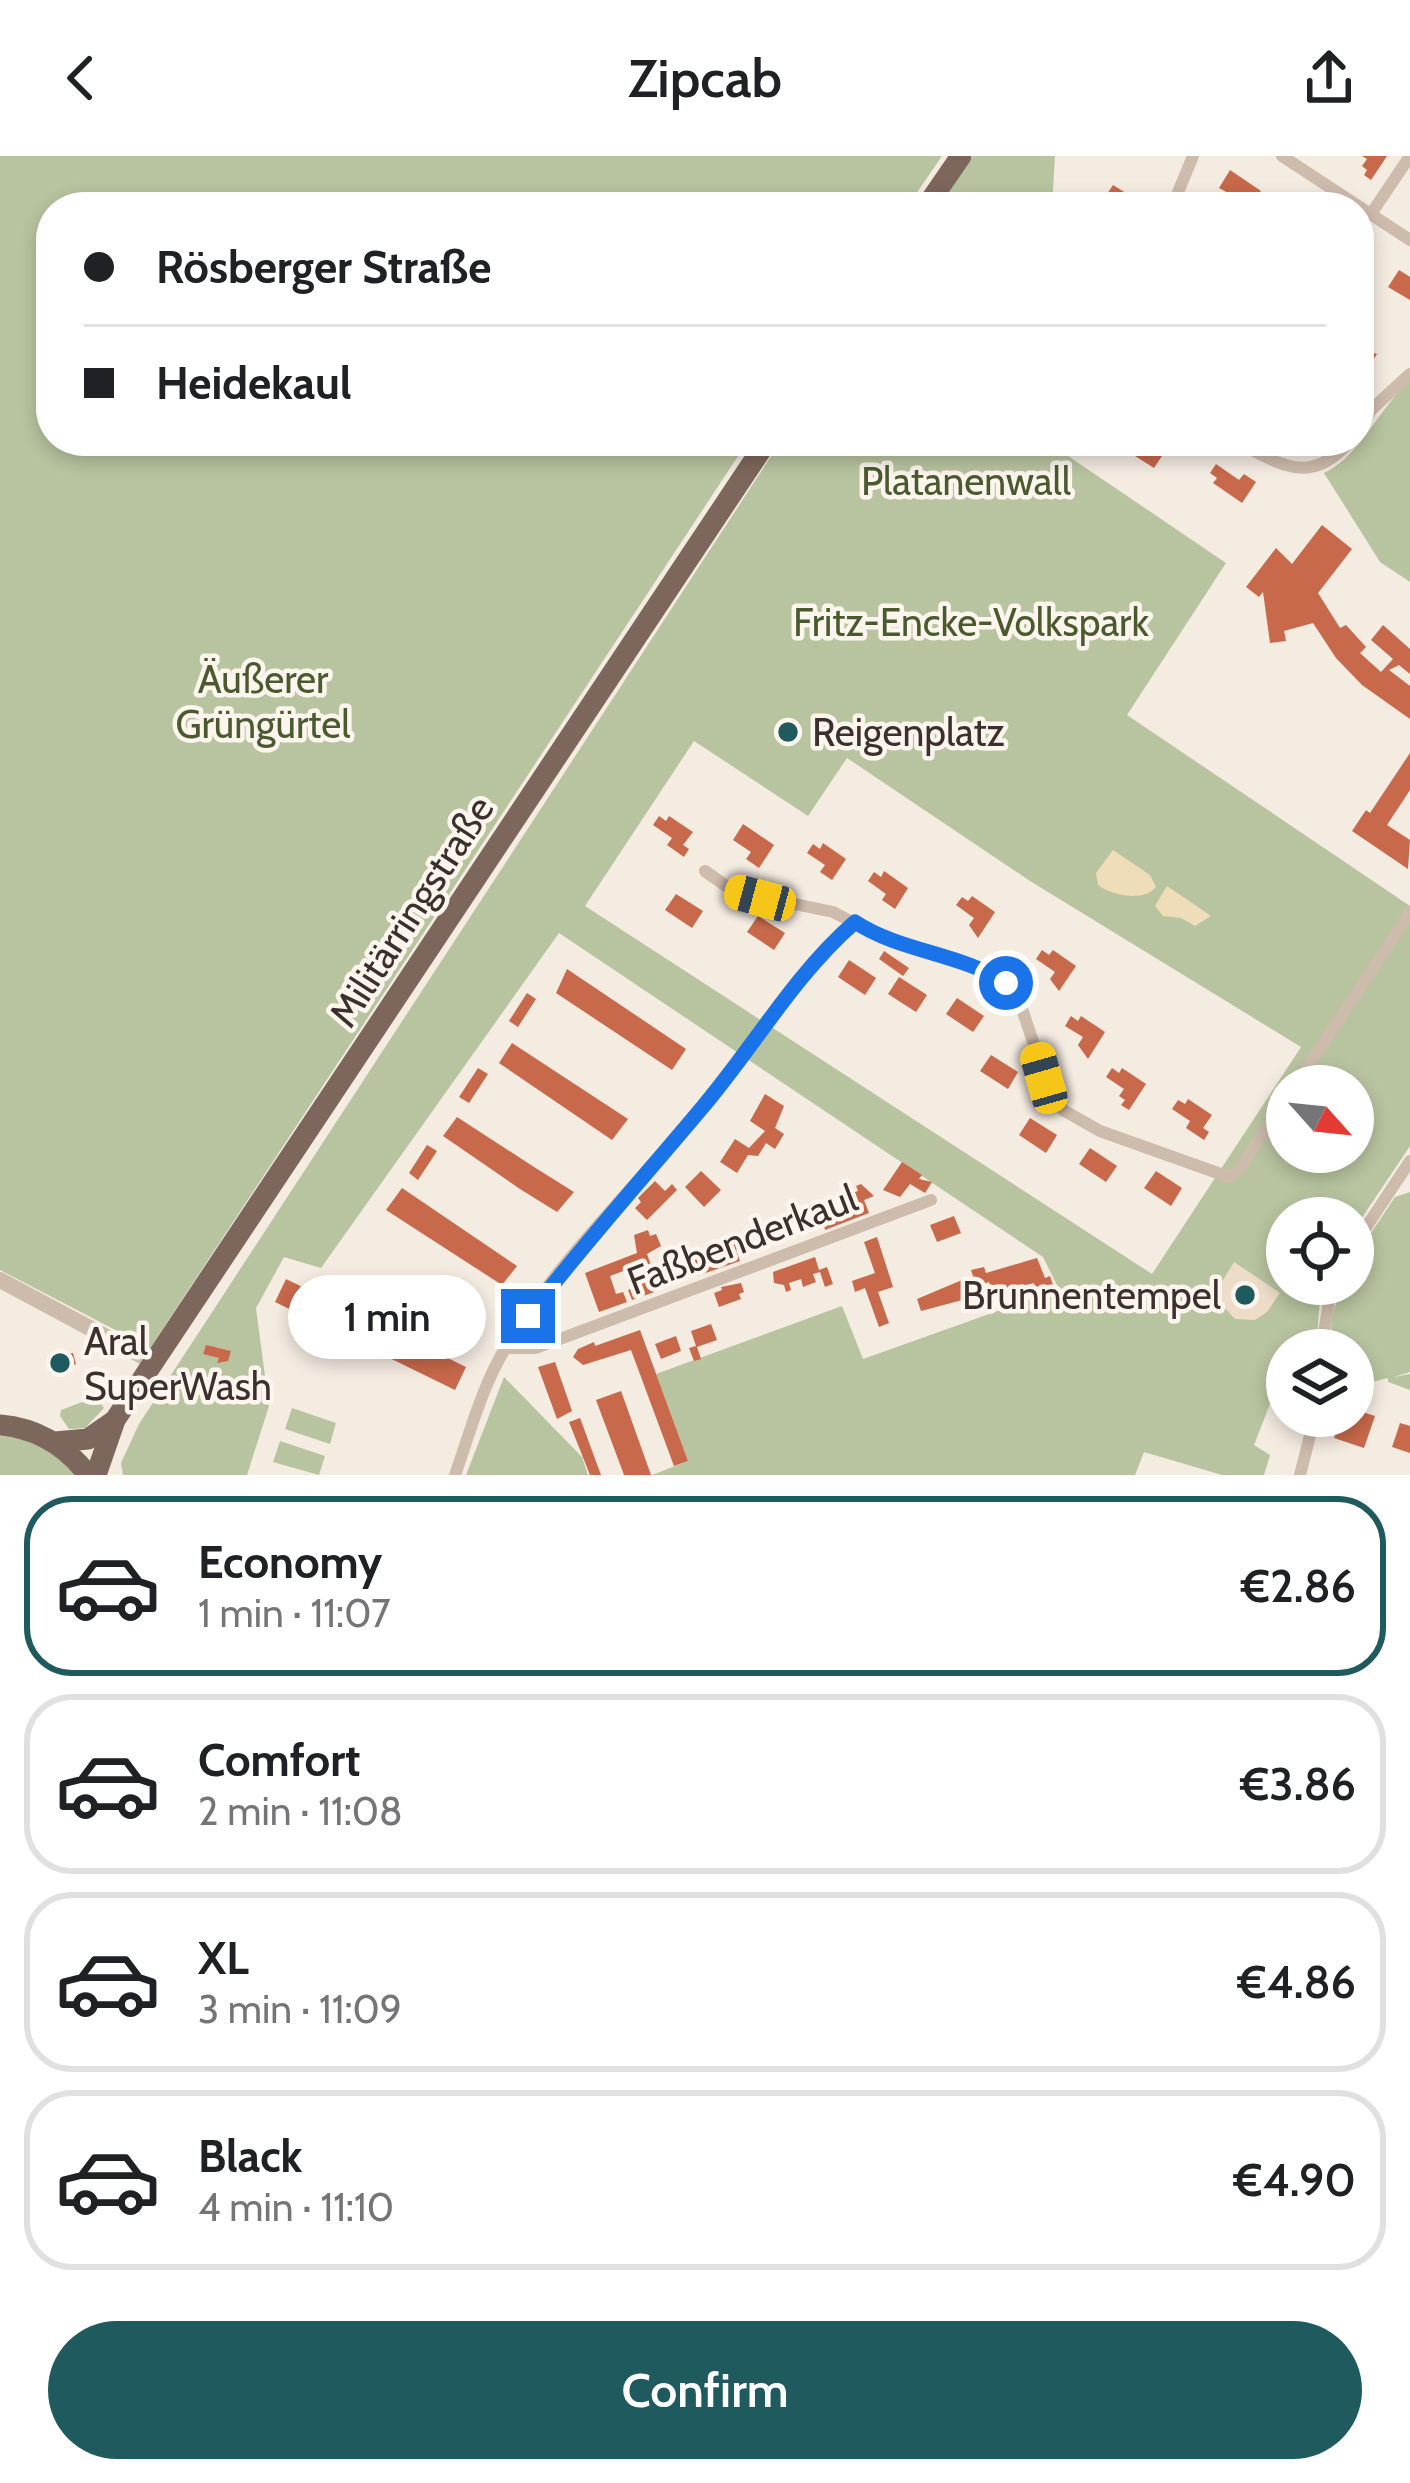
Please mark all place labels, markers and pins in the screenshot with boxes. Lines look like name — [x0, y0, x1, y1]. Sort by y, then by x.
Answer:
place label: Reigenplatz — [812, 708, 1005, 756]
marker: Reigenplatz — [775, 719, 801, 745]
place label: Brunnentempel — [962, 1271, 1221, 1319]
marker: Brunnentempel — [1232, 1282, 1258, 1308]
place label: Aral SuperWash — [84, 1317, 272, 1410]
marker: Aral SuperWash — [47, 1350, 73, 1376]

